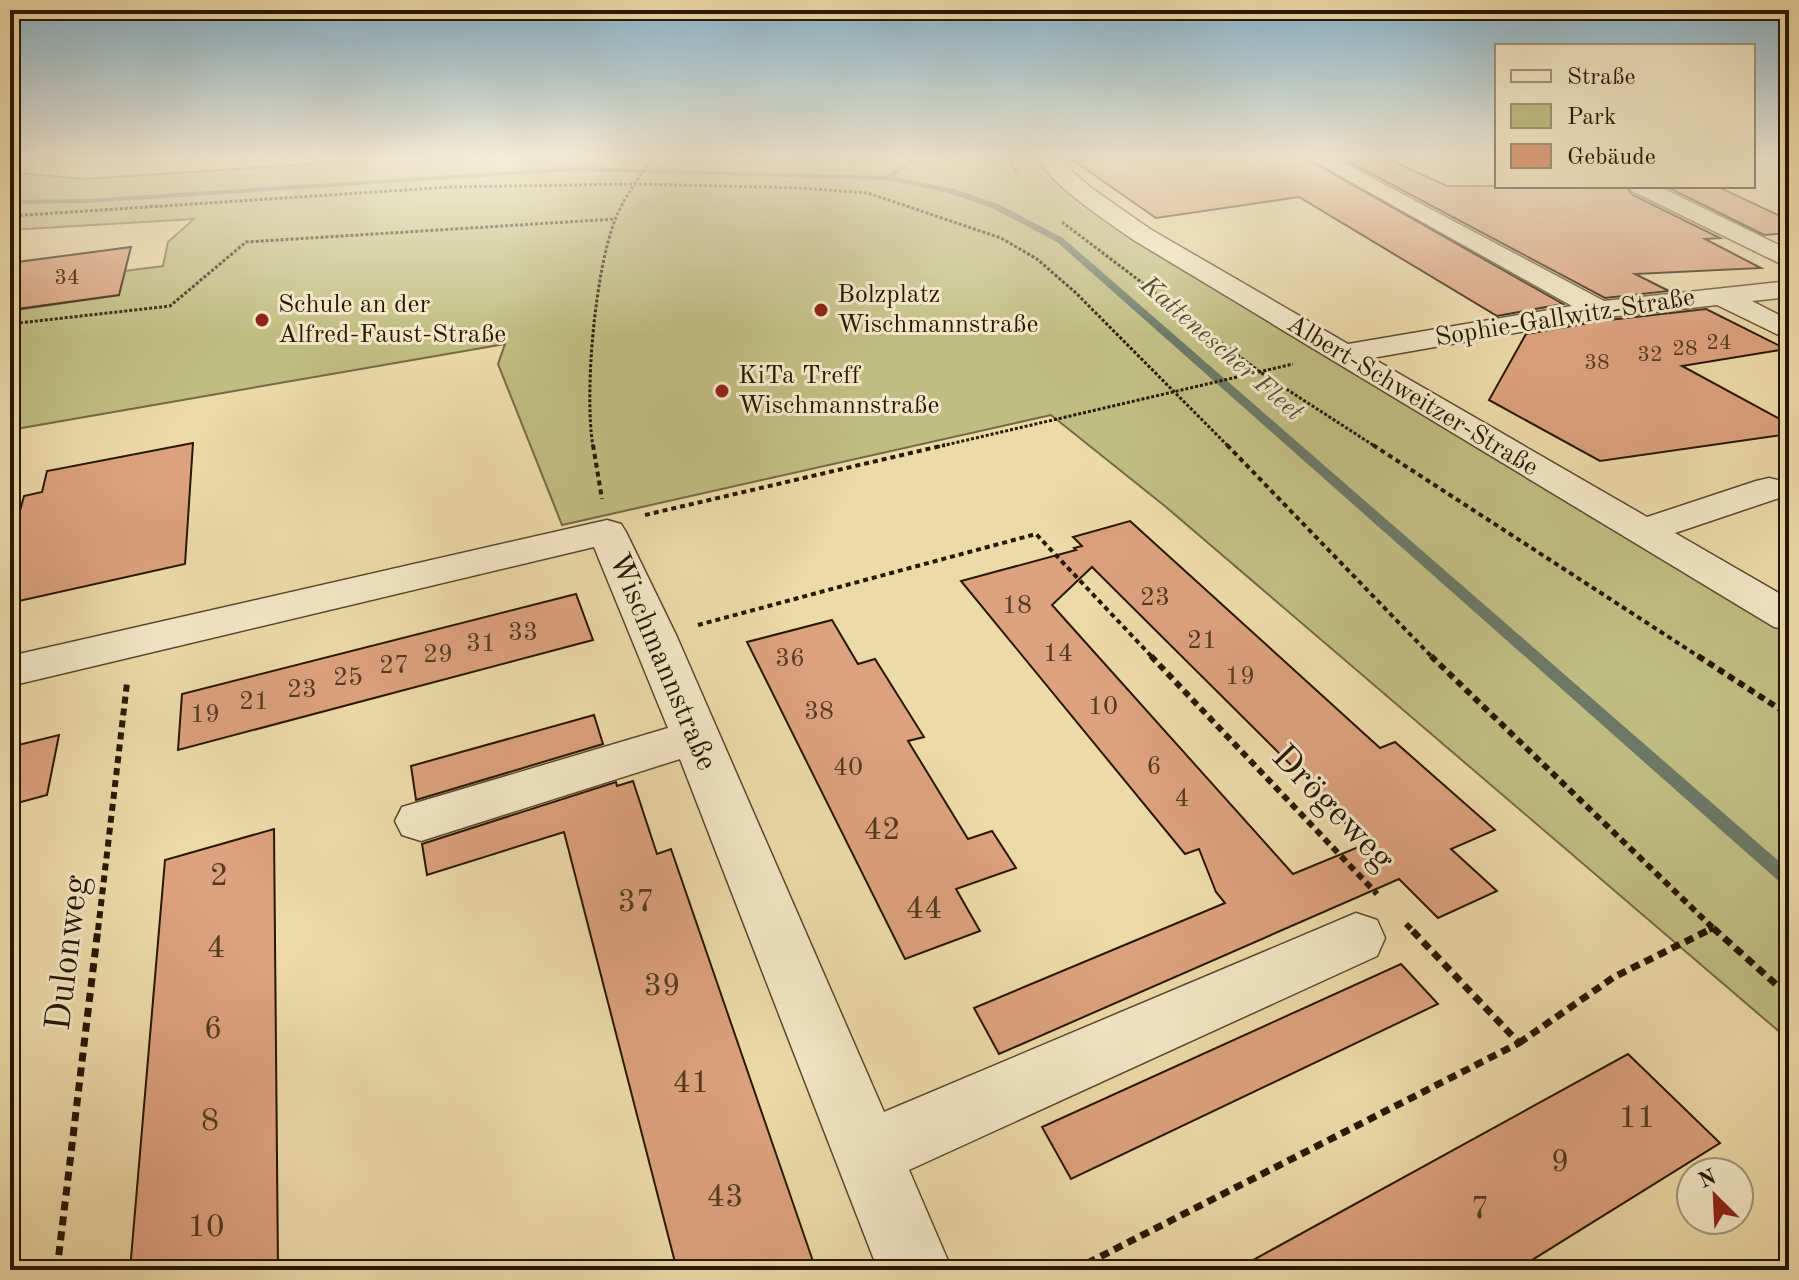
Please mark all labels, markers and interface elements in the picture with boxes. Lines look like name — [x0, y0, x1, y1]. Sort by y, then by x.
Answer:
legend — [1495, 44, 1755, 188]
text: Straße — [1567, 66, 1636, 90]
text: Park — [1567, 106, 1616, 130]
text: Gebäude — [1567, 146, 1656, 170]
house number: 34 — [54, 267, 80, 289]
water label: Kattenescher Fleet — [1134, 271, 1308, 427]
place label: Bolzplatz Wischmannstraße — [837, 282, 1039, 338]
street label: Sophie-Gallwitz-Straße — [1433, 285, 1697, 351]
place label: Schule an der Alfred-Faust-Straße — [278, 292, 506, 348]
marker: Bolzplatz Wischmannstraße — [812, 301, 830, 319]
marker: Schule an der Alfred-Faust-Straße — [253, 311, 271, 329]
street label: Albert-Schweitzer-Straße — [1282, 311, 1542, 481]
house number: 24 — [1706, 332, 1732, 354]
house number: 28 — [1672, 338, 1698, 360]
house number: 32 — [1637, 344, 1663, 366]
house number: 38 — [1584, 352, 1610, 374]
place label: KiTa Treff Wischmannstraße — [738, 363, 940, 419]
marker: KiTa Treff Wischmannstraße — [713, 382, 731, 400]
street label: Wischmannstraße — [603, 549, 721, 775]
house number: 23 — [1140, 585, 1170, 611]
house number: 18 — [1002, 593, 1032, 619]
house number: 33 — [508, 620, 538, 646]
house number: 21 — [1187, 628, 1217, 654]
house number: 31 — [466, 631, 496, 657]
house number: 14 — [1043, 641, 1073, 667]
house number: 29 — [423, 642, 453, 668]
house number: 36 — [775, 646, 805, 672]
house number: 27 — [379, 653, 409, 679]
house number: 19 — [1225, 664, 1255, 690]
house number: 25 — [333, 665, 363, 691]
house number: 23 — [287, 677, 317, 703]
house number: 21 — [239, 689, 269, 715]
house number: 10 — [1088, 694, 1118, 720]
house number: 38 — [804, 699, 834, 725]
house number: 19 — [190, 702, 220, 728]
street label: Drögeweg — [1264, 739, 1401, 879]
house number: 6 — [1146, 754, 1162, 780]
house number: 40 — [833, 755, 863, 781]
house number: 4 — [1174, 786, 1190, 812]
house number: 42 — [863, 815, 901, 847]
house number: 2 — [210, 861, 228, 893]
street label: Dulonweg — [42, 873, 96, 1033]
house number: 37 — [617, 887, 655, 919]
house number: 44 — [905, 894, 943, 926]
house number: 4 — [207, 933, 225, 965]
house number: 39 — [643, 971, 681, 1003]
house number: 6 — [204, 1014, 222, 1046]
house number: 41 — [672, 1068, 710, 1100]
house number: 11 — [1618, 1103, 1656, 1135]
house number: 8 — [201, 1106, 219, 1138]
house number: 9 — [1551, 1147, 1569, 1179]
north arrow — [1675, 1156, 1755, 1236]
text: N — [1696, 1166, 1720, 1193]
house number: 43 — [706, 1182, 744, 1214]
house number: 7 — [1471, 1194, 1489, 1226]
house number: 10 — [187, 1212, 225, 1244]

